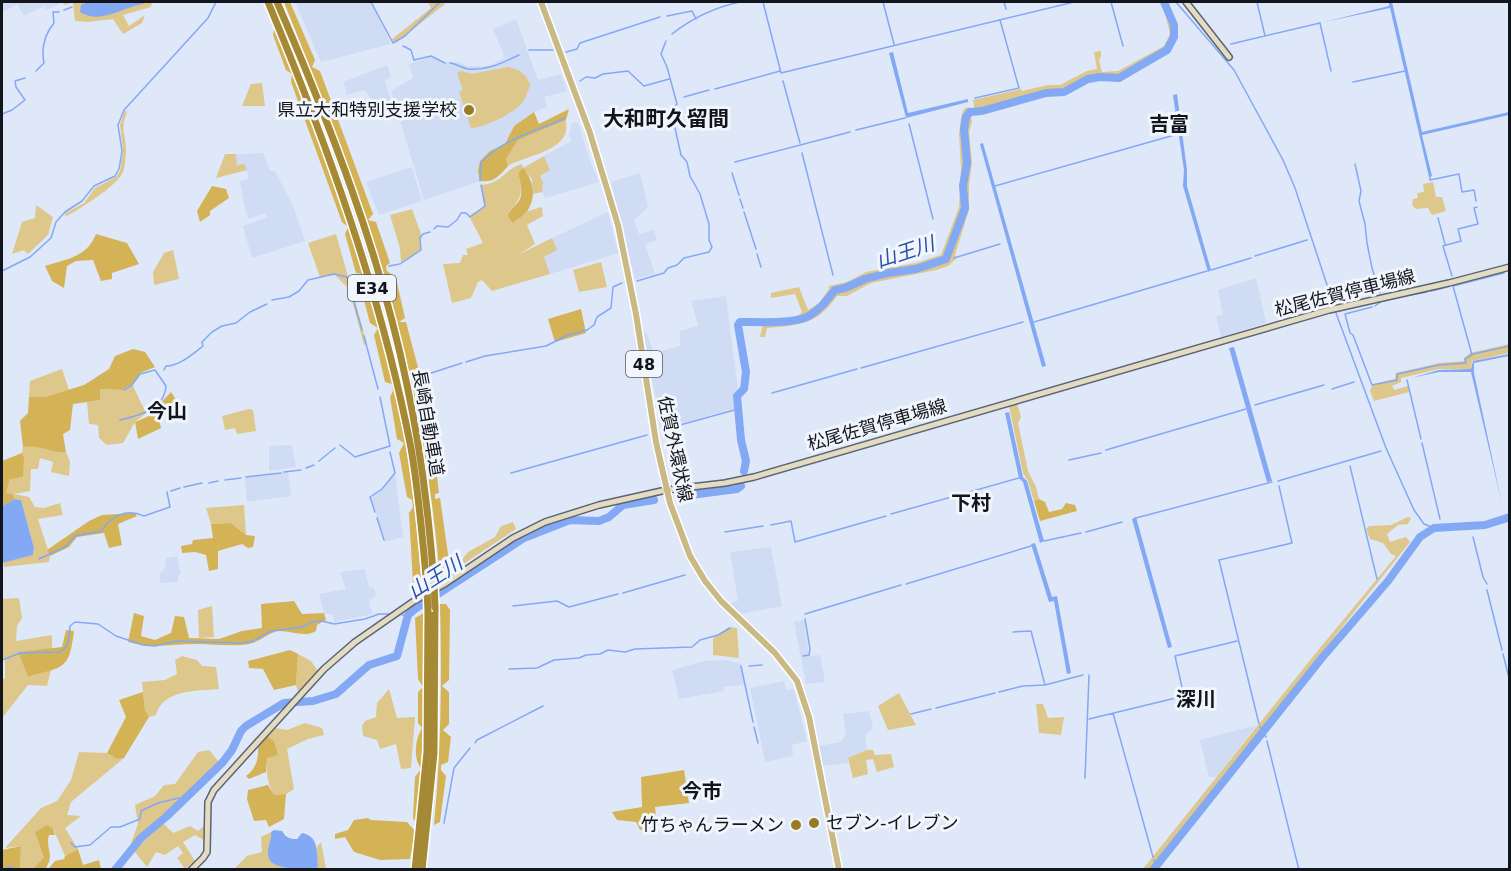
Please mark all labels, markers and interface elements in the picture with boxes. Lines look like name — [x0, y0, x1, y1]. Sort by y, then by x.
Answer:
place label: 県立大和特別支援学校 — [277, 99, 457, 120]
marker: 県立大和特別支援学校 — [462, 103, 476, 117]
district label: 大和町久留間 — [603, 107, 729, 131]
district label: 吉富 — [1149, 112, 1189, 136]
water label: 山王川 — [873, 231, 939, 273]
street label: 松尾佐賀停車場線 — [1272, 265, 1417, 320]
road number: E34 — [348, 275, 396, 301]
road number: 48 — [626, 351, 662, 377]
street label: 長崎自動車道 — [409, 368, 448, 478]
street label: 佐賀外環状線 — [654, 394, 697, 504]
street label: 松尾佐賀停車場線 — [805, 395, 949, 454]
district label: 今山 — [147, 399, 187, 423]
district label: 下村 — [951, 491, 991, 515]
water label: 山王川 — [403, 550, 468, 603]
district label: 深川 — [1176, 687, 1216, 711]
district label: 今市 — [682, 779, 722, 803]
place label: セブン-イレブン — [826, 812, 959, 833]
place label: 竹ちゃんラーメン — [641, 814, 784, 835]
marker: セブン-イレブン — [807, 816, 821, 830]
marker: 竹ちゃんラーメン — [789, 818, 803, 832]

